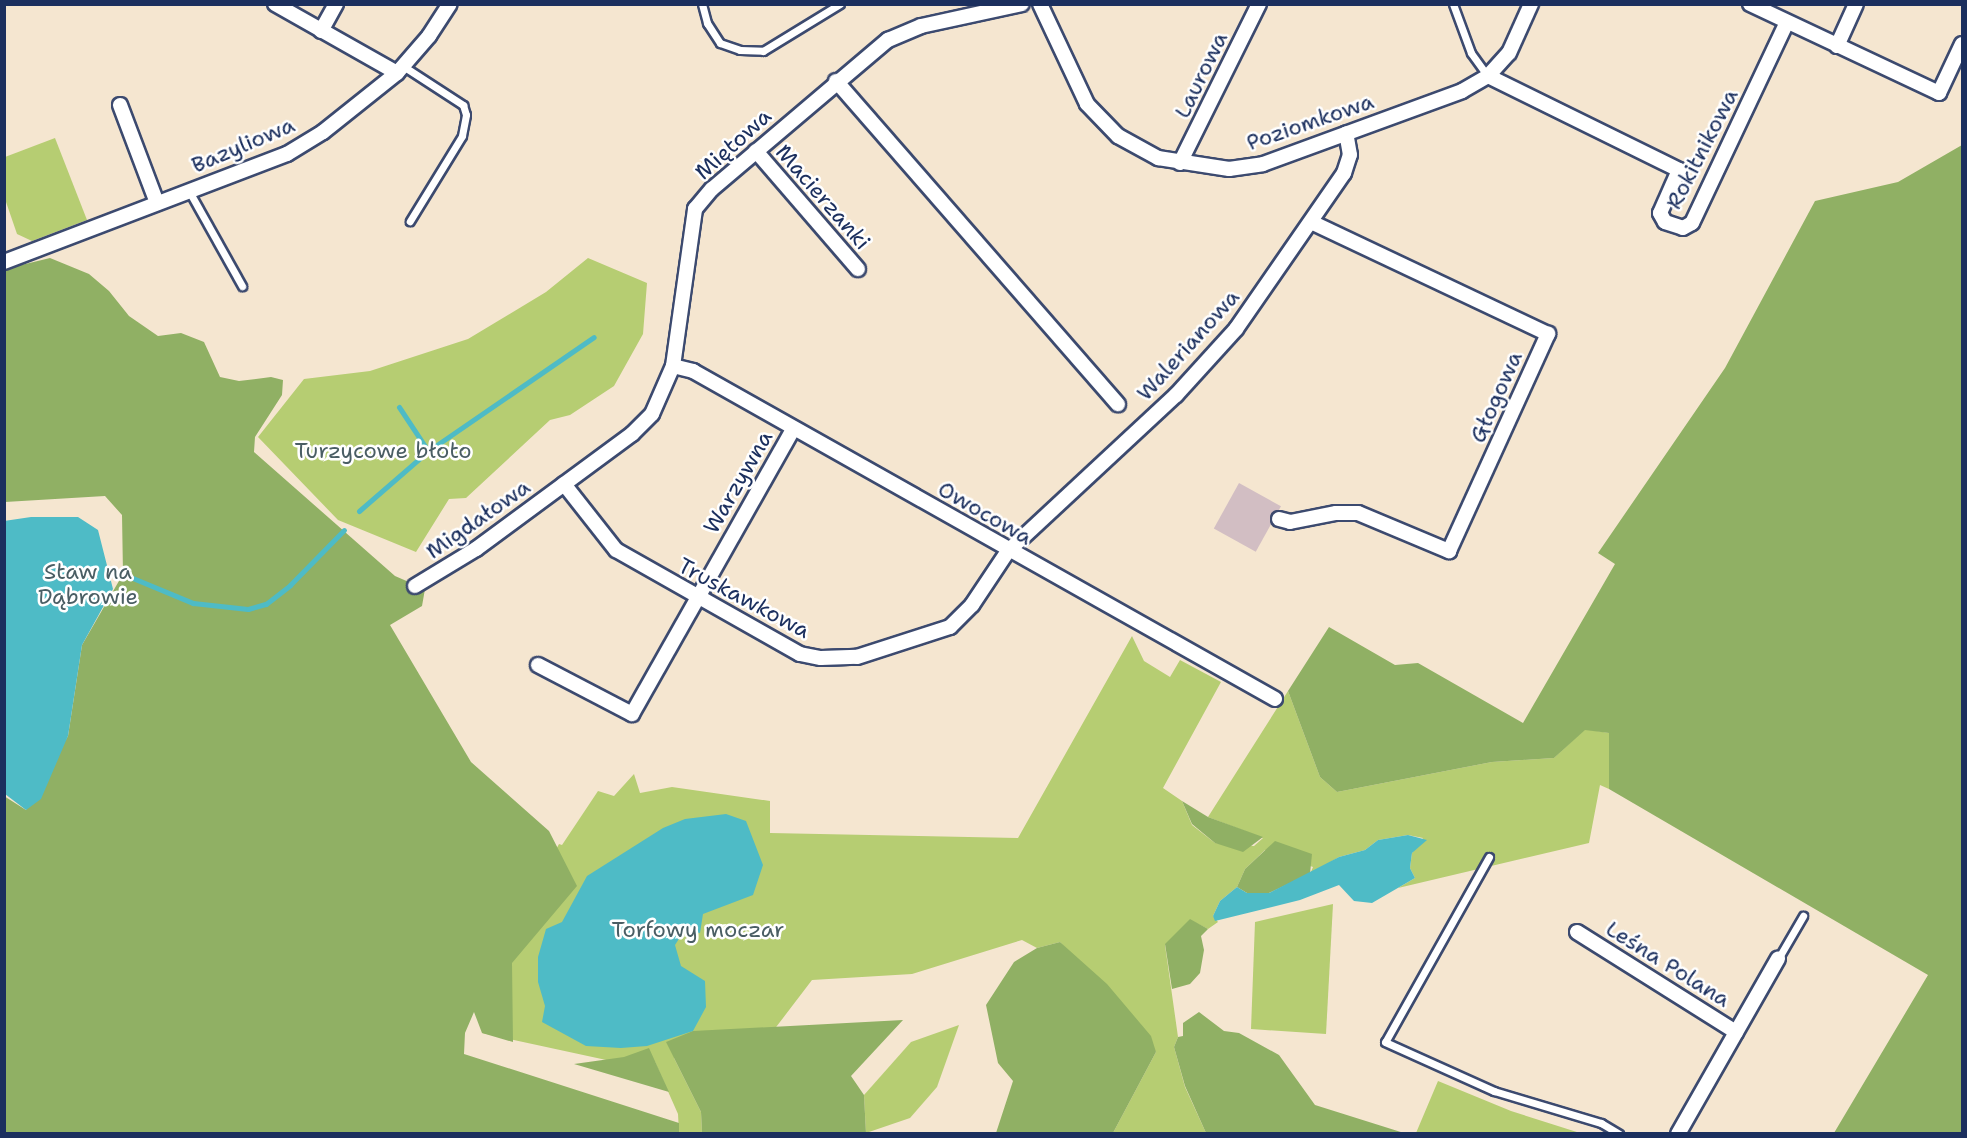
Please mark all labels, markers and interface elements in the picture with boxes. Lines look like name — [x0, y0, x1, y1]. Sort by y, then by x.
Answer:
street label: Laurowa — [1169, 28, 1233, 122]
street label: Rokitnikowa — [1660, 85, 1744, 213]
street label: Poziomkowa — [1243, 88, 1377, 156]
street label: Miętowa — [689, 103, 777, 185]
street label: Bazyliowa — [187, 111, 299, 179]
street label: Macierzanki — [770, 139, 876, 255]
street label: Walerianowa — [1131, 284, 1245, 406]
street label: Głogowa — [1464, 347, 1528, 447]
street label: Warzywna — [698, 426, 778, 538]
park label: Turzycowe błoto — [294, 438, 472, 464]
street label: Migdałowa — [421, 473, 535, 565]
street label: Owocowa — [933, 475, 1037, 551]
street label: Truskawkowa — [674, 552, 814, 644]
park label: Staw na Dąbrowie — [38, 558, 138, 610]
street label: Leśna Polana — [1601, 915, 1735, 1013]
park label: Torfowy moczar — [612, 917, 784, 943]

